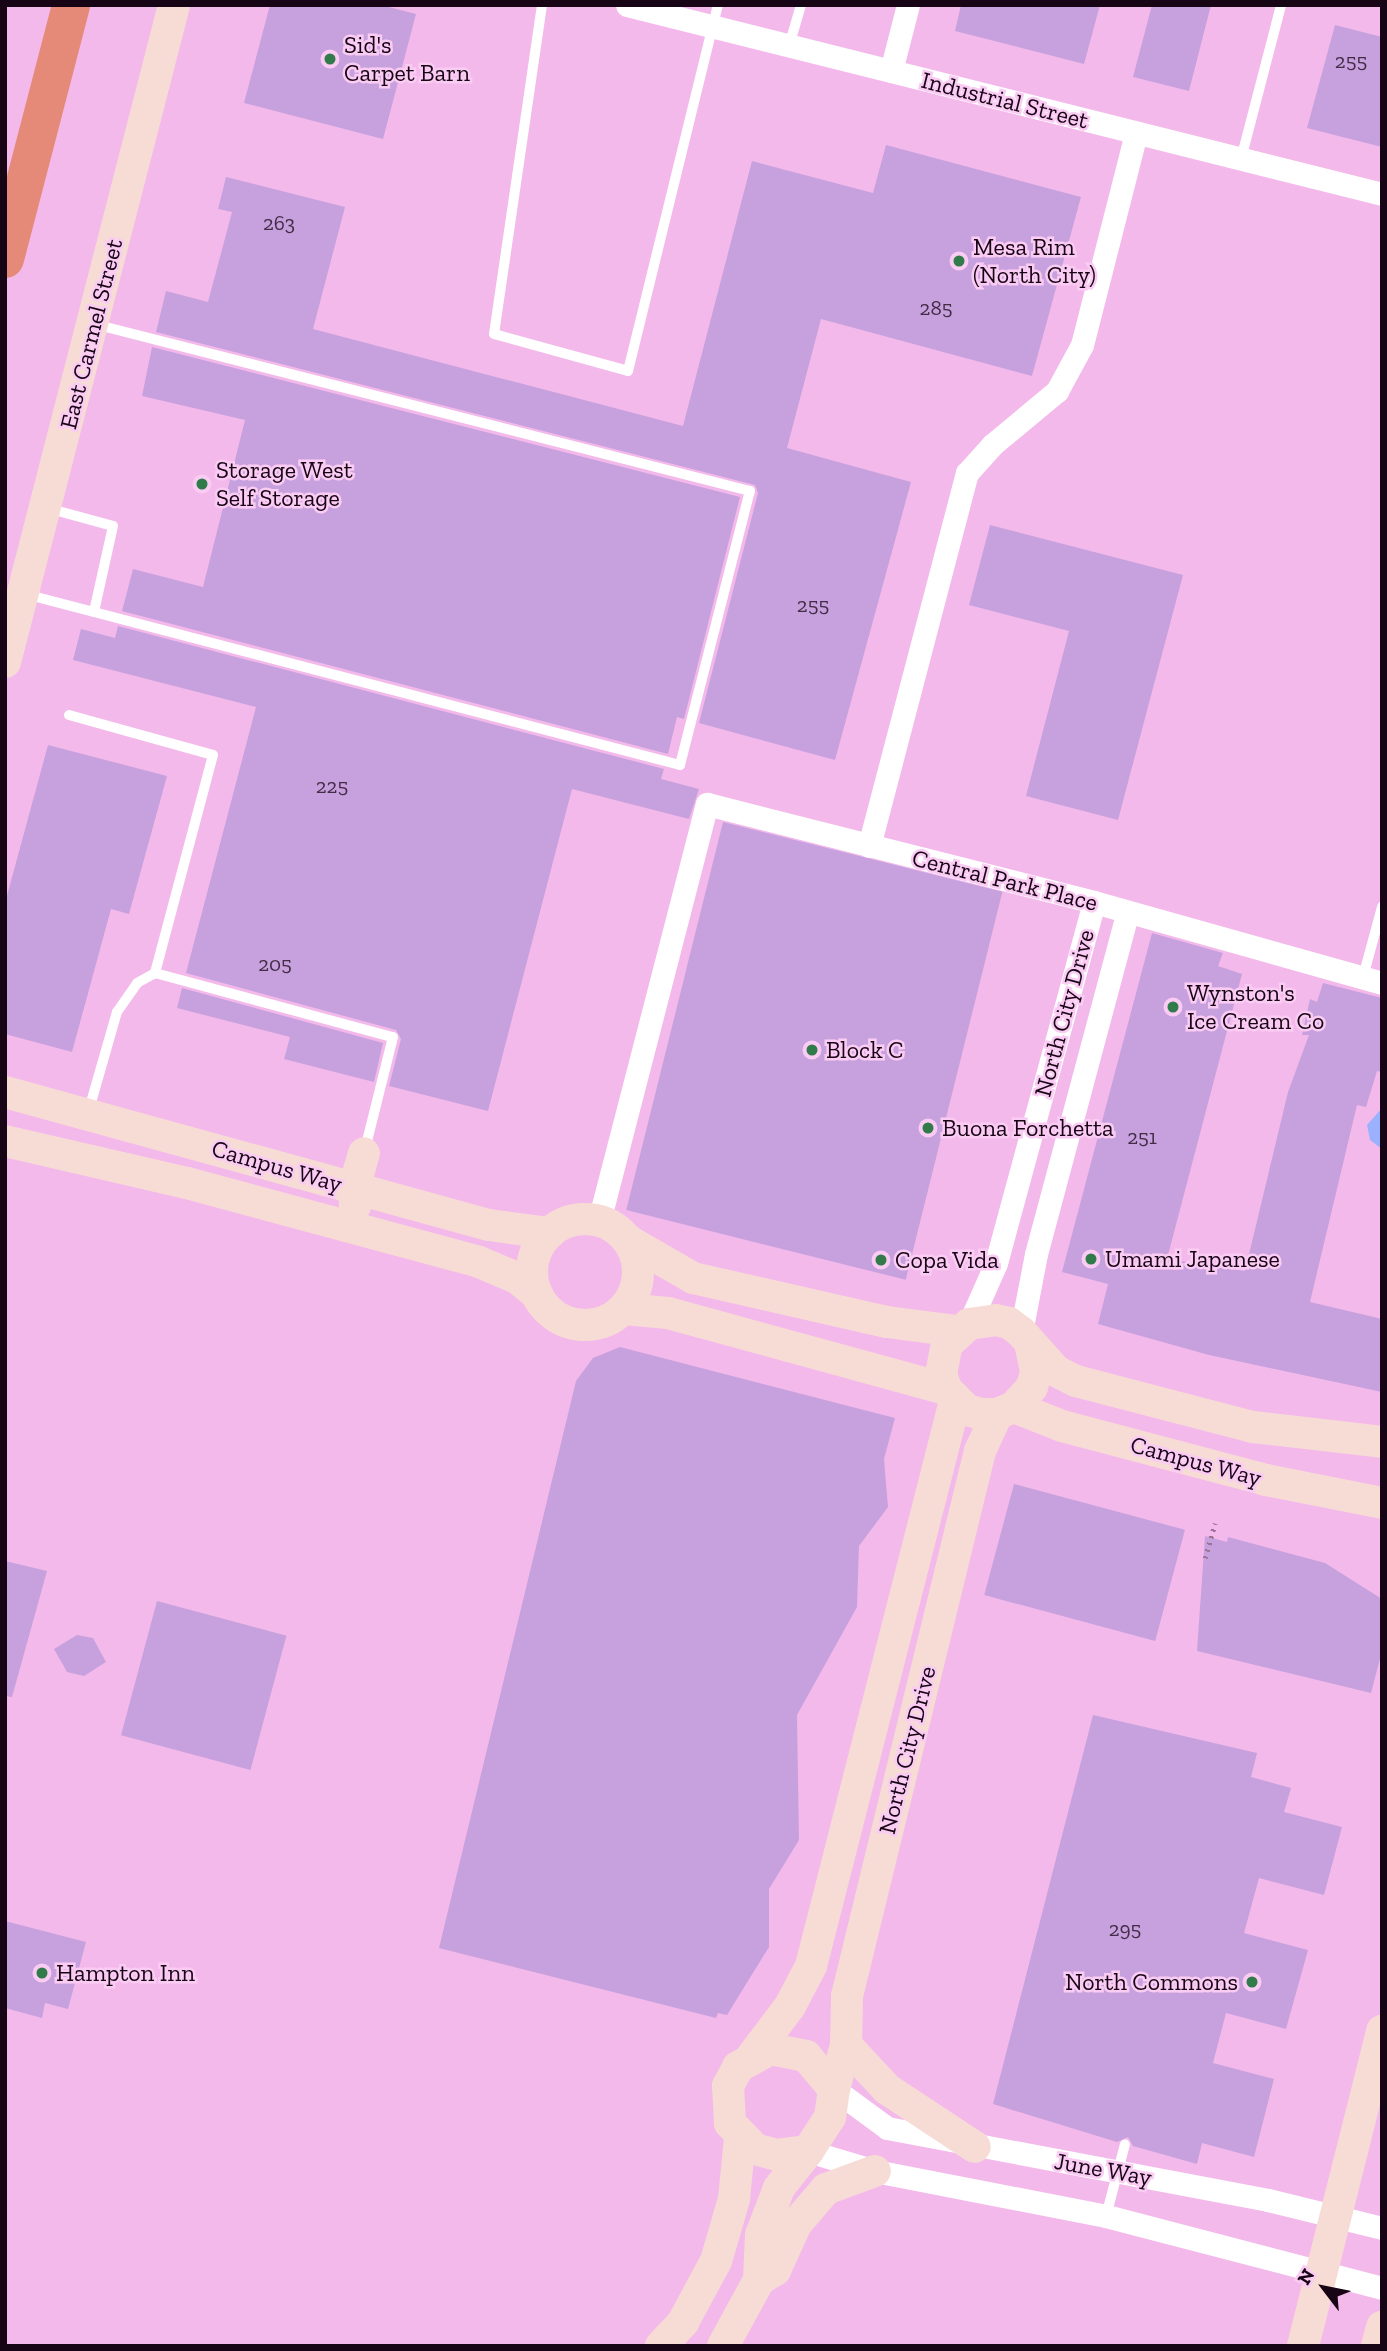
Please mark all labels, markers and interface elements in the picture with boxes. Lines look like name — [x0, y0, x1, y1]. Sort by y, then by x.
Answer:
place label: Sid's Carpet Barn — [344, 31, 470, 87]
house number: 255 — [1335, 48, 1367, 74]
marker: Sid's Carpet Barn — [322, 51, 338, 67]
street label: Industrial Street — [919, 65, 1091, 135]
house number: 263 — [263, 210, 295, 236]
place label: Mesa Rim (North City) — [973, 233, 1096, 289]
street label: East Carmel Street — [53, 236, 129, 432]
marker: Mesa Rim (North City) — [951, 253, 967, 269]
house number: 285 — [920, 295, 952, 321]
place label: Storage West Self Storage — [216, 456, 354, 512]
marker: Storage West Self Storage — [194, 476, 210, 492]
house number: 255 — [797, 592, 829, 618]
house number: 225 — [316, 773, 348, 799]
street label: Central Park Place — [909, 843, 1101, 917]
street label: North City Drive — [1028, 926, 1100, 1100]
house number: 205 — [258, 951, 292, 977]
place label: Wynston's Ice Cream Co — [1187, 979, 1324, 1035]
marker: Wynston's Ice Cream Co — [1165, 999, 1181, 1015]
place label: Block C — [826, 1036, 904, 1064]
marker: Block C — [804, 1042, 820, 1058]
place label: Buona Forchetta — [942, 1114, 1114, 1142]
marker: Buona Forchetta — [920, 1120, 936, 1136]
house number: 251 — [1127, 1124, 1157, 1150]
street label: Campus Way — [208, 1134, 346, 1198]
place label: Umami Japanese — [1105, 1245, 1280, 1273]
place label: Copa Vida — [895, 1246, 1000, 1274]
marker: Umami Japanese — [1083, 1251, 1099, 1267]
marker: Copa Vida — [873, 1252, 889, 1268]
street label: Campus Way — [1127, 1430, 1265, 1492]
street label: North City Drive — [872, 1663, 942, 1837]
house number: 295 — [1109, 1916, 1141, 1942]
place label: Hampton Inn — [56, 1959, 195, 1987]
marker: Hampton Inn — [34, 1965, 50, 1981]
place label: North Commons — [1065, 1968, 1238, 1996]
marker: North Commons — [1244, 1974, 1260, 1990]
street label: June Way — [1052, 2146, 1154, 2192]
north arrow — [1289, 2253, 1359, 2323]
text: N — [1292, 2264, 1319, 2289]

